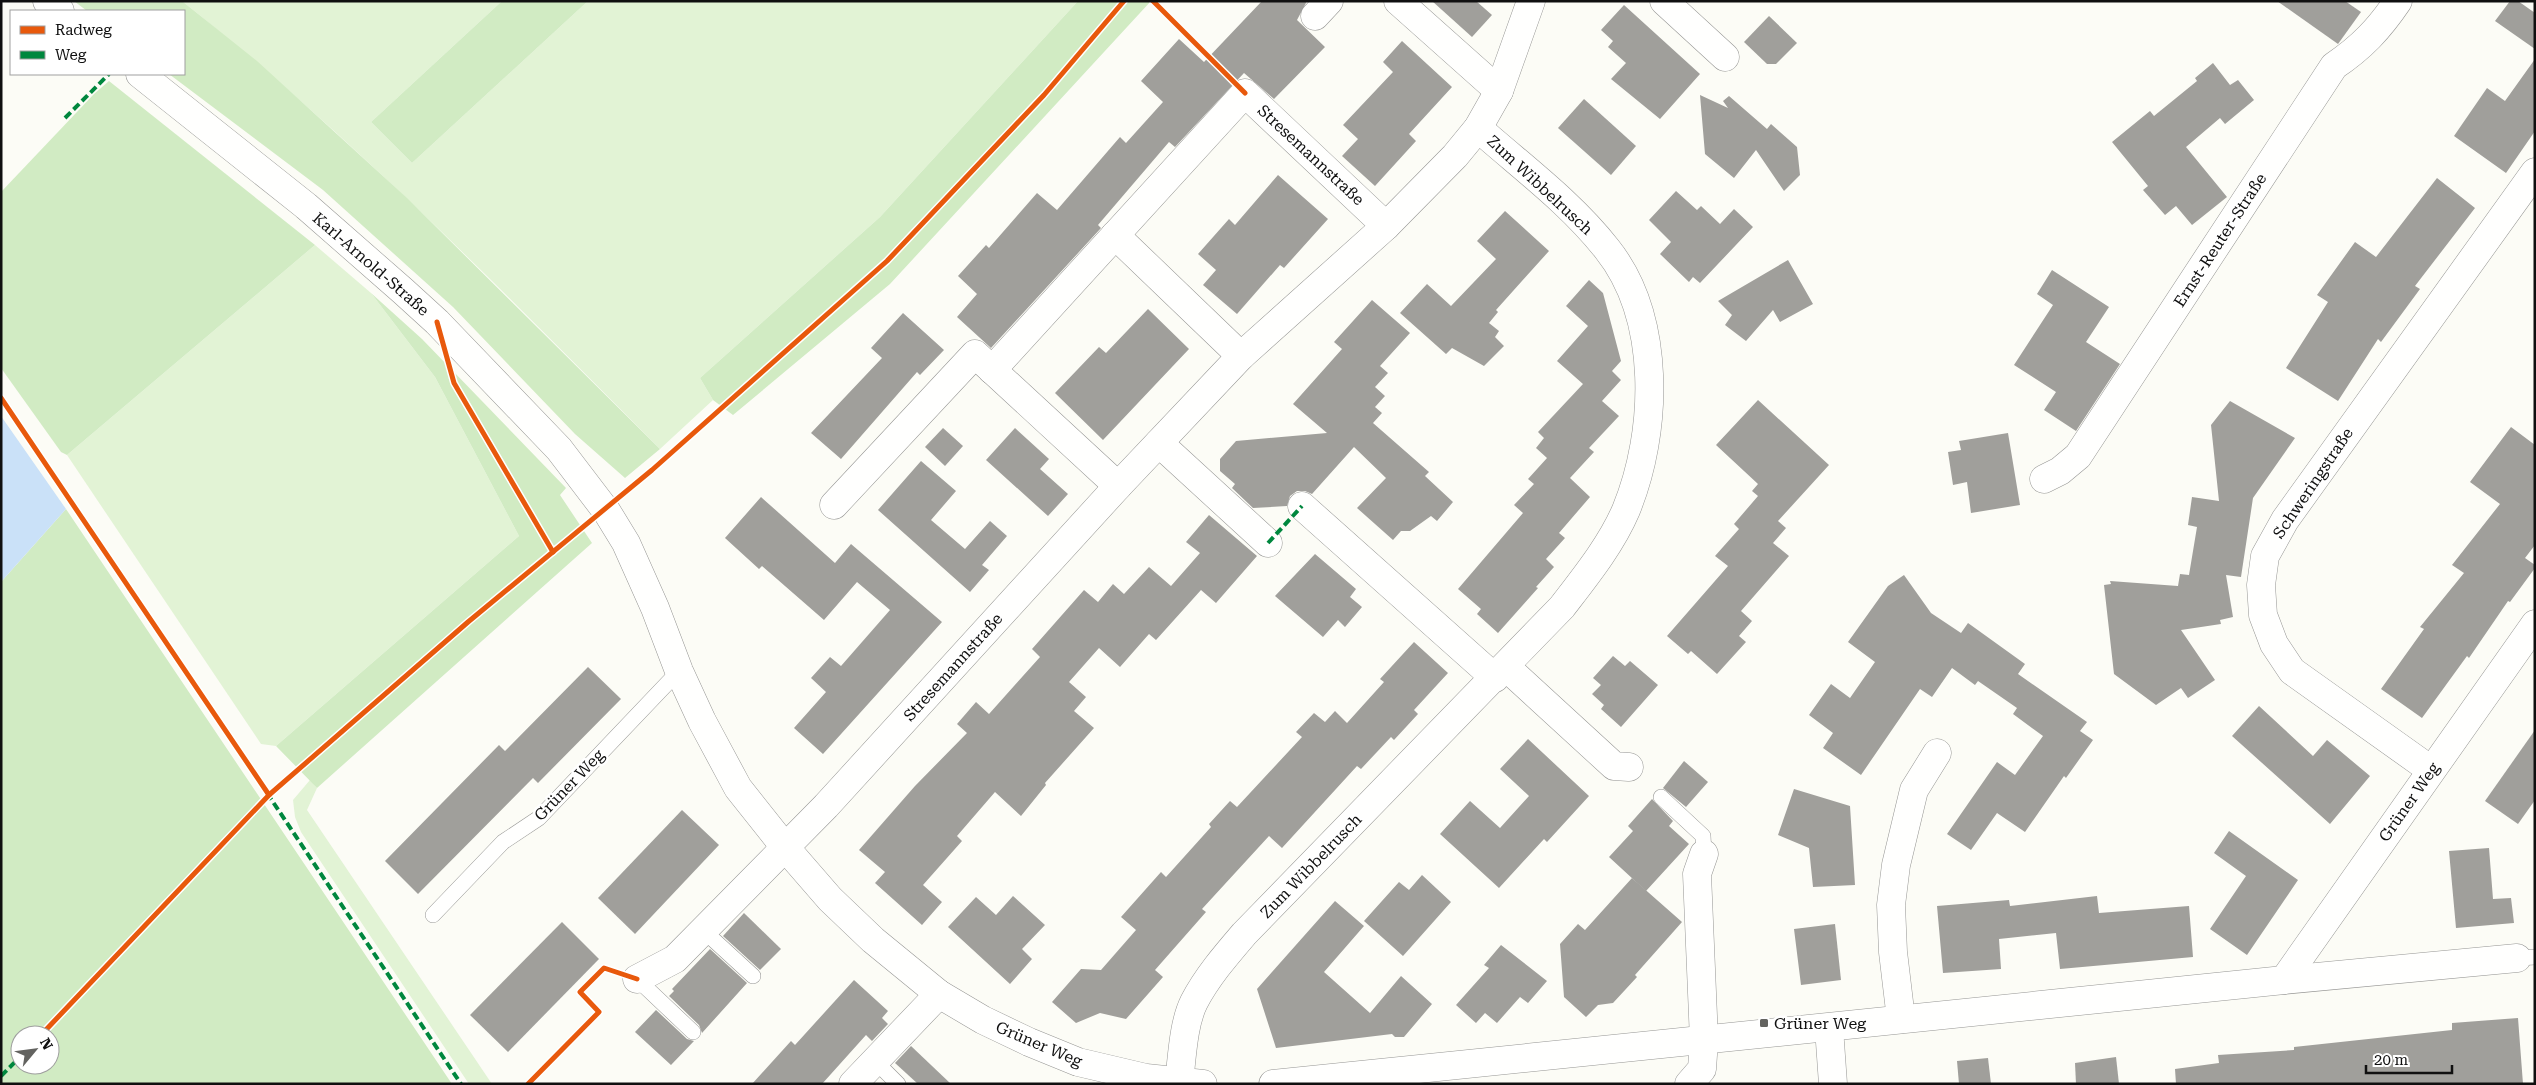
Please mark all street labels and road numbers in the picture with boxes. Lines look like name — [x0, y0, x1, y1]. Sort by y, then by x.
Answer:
street label: Stresemannstraße — [1254, 101, 1368, 209]
street label: Zum Wibbelrusch — [1483, 131, 1597, 239]
street label: Ernst-Reuter-Straße — [2170, 169, 2270, 310]
street label: Karl-Arnold-Straße — [309, 208, 433, 320]
street label: Schweringstraße — [2269, 424, 2357, 542]
street label: Stresemannstraße — [900, 609, 1007, 725]
street label: Grüner Weg — [530, 745, 608, 825]
street label: Grüner Weg — [2375, 758, 2444, 845]
street label: Zum Wibbelrusch — [1256, 810, 1366, 922]
street label: Grüner Weg — [993, 1017, 1086, 1071]

